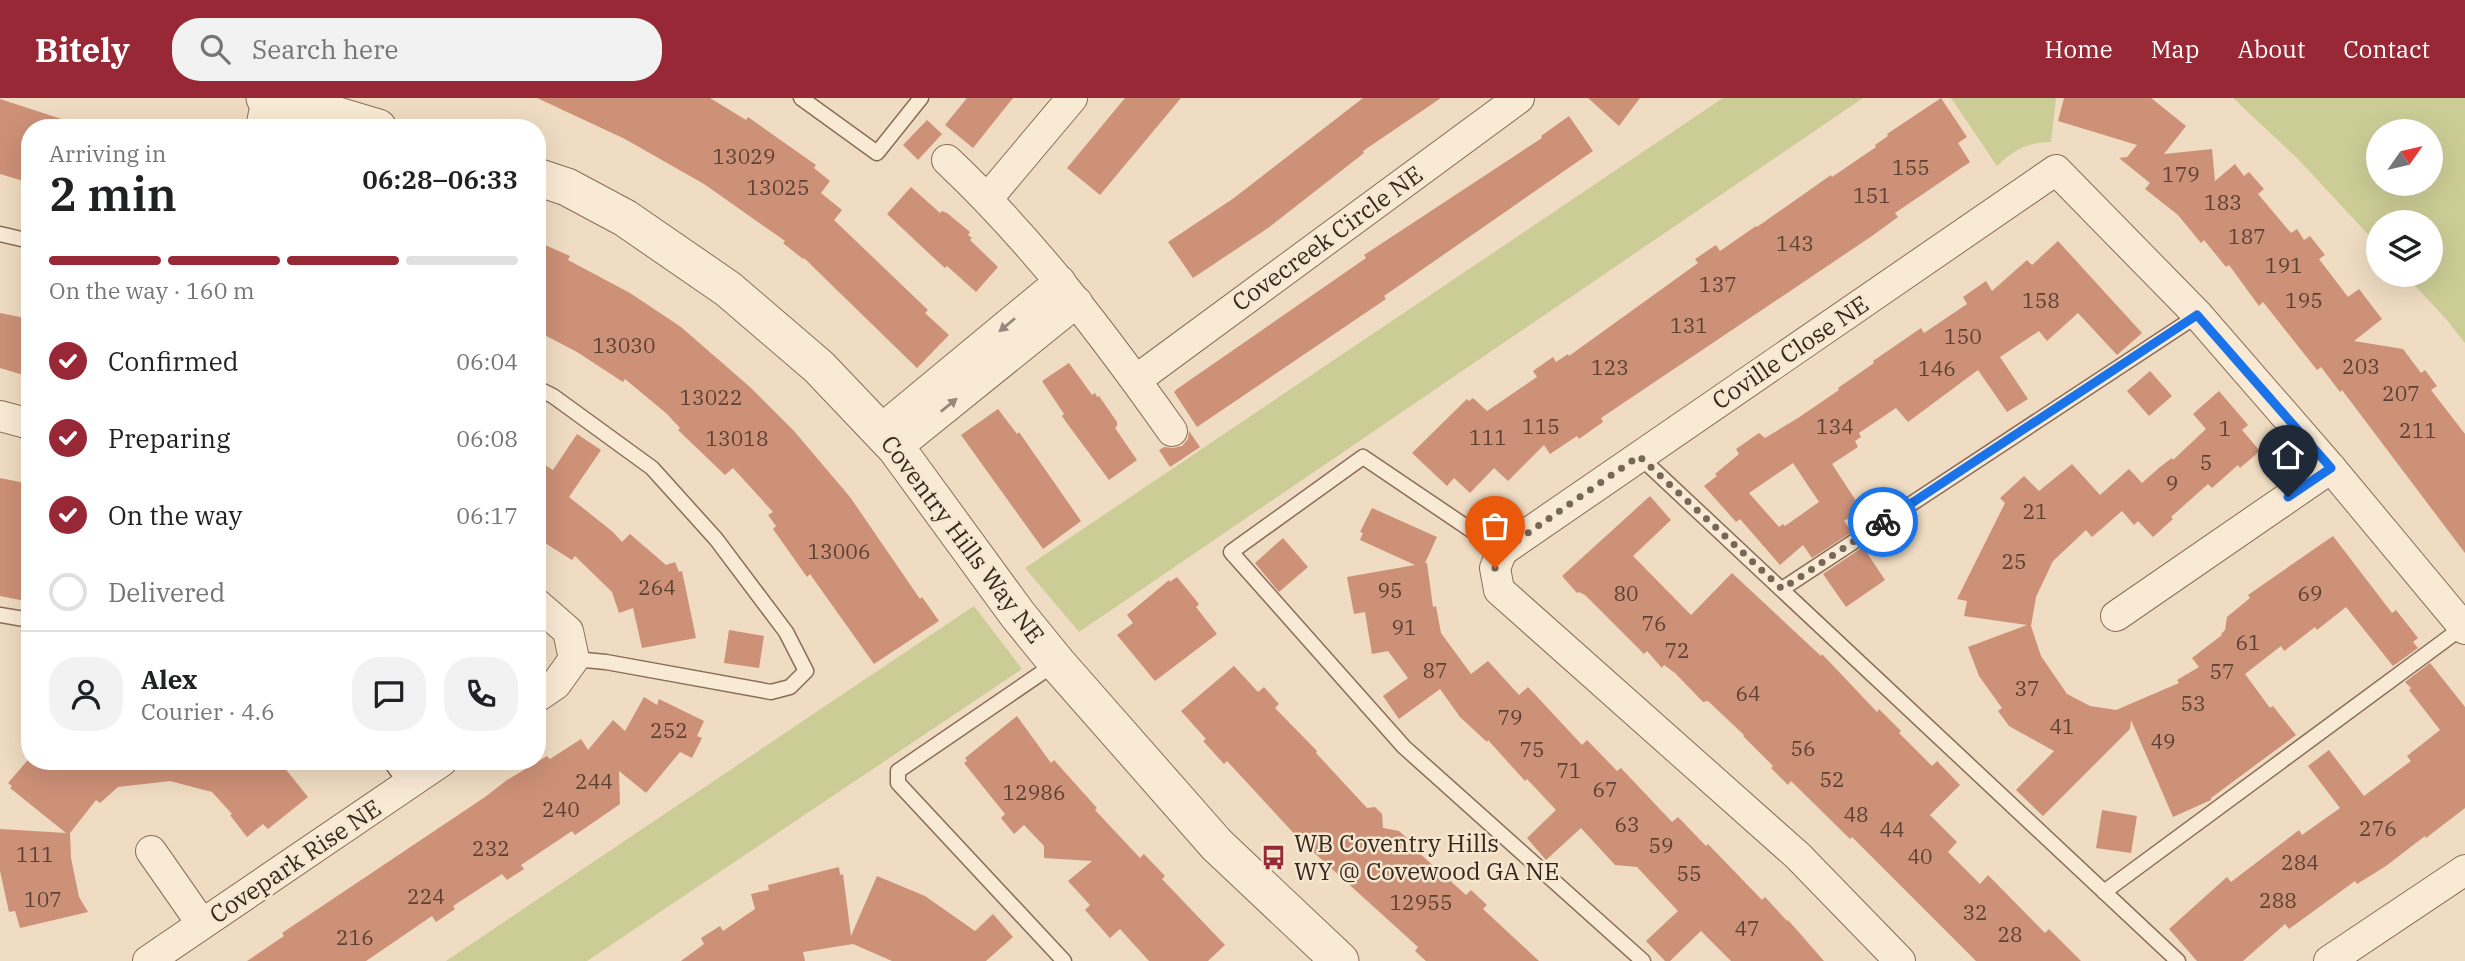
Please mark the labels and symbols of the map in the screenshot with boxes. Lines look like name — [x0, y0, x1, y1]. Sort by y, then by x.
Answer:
north arrow — [2366, 119, 2443, 196]
house number: 13029 — [713, 142, 776, 170]
house number: 155 — [1892, 153, 1930, 181]
street label: Covecreek Circle NE — [1225, 158, 1429, 318]
house number: 179 — [2162, 160, 2200, 188]
house number: 13025 — [747, 173, 810, 201]
house number: 151 — [1853, 181, 1891, 209]
house number: 183 — [2204, 188, 2242, 216]
house number: 187 — [2228, 222, 2266, 250]
house number: 143 — [1776, 229, 1814, 257]
house number: 191 — [2265, 251, 2303, 279]
house number: 137 — [1699, 270, 1737, 298]
house number: 158 — [2022, 286, 2060, 314]
house number: 195 — [2285, 286, 2323, 314]
street label: Coville Close NE — [1705, 288, 1875, 416]
house number: 131 — [1670, 311, 1708, 339]
one-way arrow — [999, 317, 1017, 332]
house number: 150 — [1944, 322, 1982, 350]
house number: 13030 — [593, 331, 656, 359]
house number: 203 — [2342, 352, 2380, 380]
house number: 123 — [1591, 353, 1629, 381]
house number: 146 — [1918, 354, 1956, 382]
house number: 207 — [2382, 379, 2420, 407]
house number: 13022 — [680, 383, 743, 411]
one-way arrow — [940, 398, 958, 413]
house number: 115 — [1522, 412, 1560, 440]
house number: 134 — [1816, 412, 1854, 440]
house number: 1 — [2219, 414, 2231, 442]
house number: 211 — [2399, 416, 2437, 444]
house number: 111 — [1469, 423, 1507, 451]
house number: 13018 — [706, 424, 769, 452]
pin — [2258, 425, 2318, 497]
street label: Coventry Hills Way NE — [874, 428, 1052, 650]
house number: 5 — [2200, 448, 2212, 476]
house number: 9 — [2166, 469, 2178, 497]
courier — [1848, 487, 1918, 557]
pin — [1465, 496, 1525, 568]
house number: 21 — [2022, 497, 2048, 525]
house number: 13006 — [808, 537, 871, 565]
house number: 25 — [2001, 547, 2027, 575]
house number: 264 — [638, 573, 676, 601]
house number: 95 — [1377, 576, 1403, 604]
house number: 80 — [1613, 579, 1639, 607]
house number: 69 — [2297, 579, 2323, 607]
house number: 76 — [1641, 609, 1667, 637]
house number: 91 — [1391, 613, 1417, 641]
house number: 61 — [2235, 628, 2261, 656]
house number: 72 — [1664, 636, 1690, 664]
house number: 87 — [1422, 656, 1448, 684]
house number: 57 — [2209, 657, 2235, 685]
house number: 37 — [2014, 674, 2040, 702]
house number: 64 — [1735, 679, 1761, 707]
house number: 53 — [2180, 689, 2206, 717]
house number: 79 — [1497, 703, 1523, 731]
house number: 41 — [2049, 712, 2075, 740]
house number: 252 — [650, 716, 688, 744]
house number: 49 — [2150, 727, 2176, 755]
house number: 56 — [1790, 734, 1816, 762]
house number: 75 — [1519, 735, 1545, 763]
house number: 71 — [1556, 756, 1582, 784]
house number: 52 — [1819, 765, 1845, 793]
house number: 244 — [575, 767, 613, 795]
house number: 67 — [1592, 775, 1618, 803]
house number: 12986 — [1003, 778, 1066, 806]
street label: Covepark Rise NE — [203, 792, 387, 930]
house number: 240 — [542, 795, 580, 823]
house number: 48 — [1843, 800, 1869, 828]
house number: 63 — [1614, 810, 1640, 838]
house number: 276 — [2359, 814, 2397, 842]
house number: 44 — [1879, 815, 1905, 843]
place label: WB Coventry Hills WY @ Covewood GA NE — [1294, 827, 1559, 887]
house number: 59 — [1648, 831, 1674, 859]
house number: 232 — [472, 834, 510, 862]
house number: 111 — [16, 840, 54, 868]
house number: 40 — [1907, 842, 1933, 870]
bus stop icon: WB Coventry Hills WY @ Covewood GA NE — [1260, 843, 1288, 871]
house number: 284 — [2281, 848, 2319, 876]
house number: 55 — [1676, 859, 1702, 887]
house number: 224 — [407, 882, 445, 910]
house number: 107 — [24, 885, 62, 913]
house number: 288 — [2259, 886, 2297, 914]
house number: 12955 — [1390, 888, 1453, 916]
house number: 32 — [1962, 898, 1988, 926]
house number: 47 — [1734, 914, 1760, 942]
house number: 28 — [1997, 920, 2023, 948]
house number: 216 — [336, 923, 374, 951]

